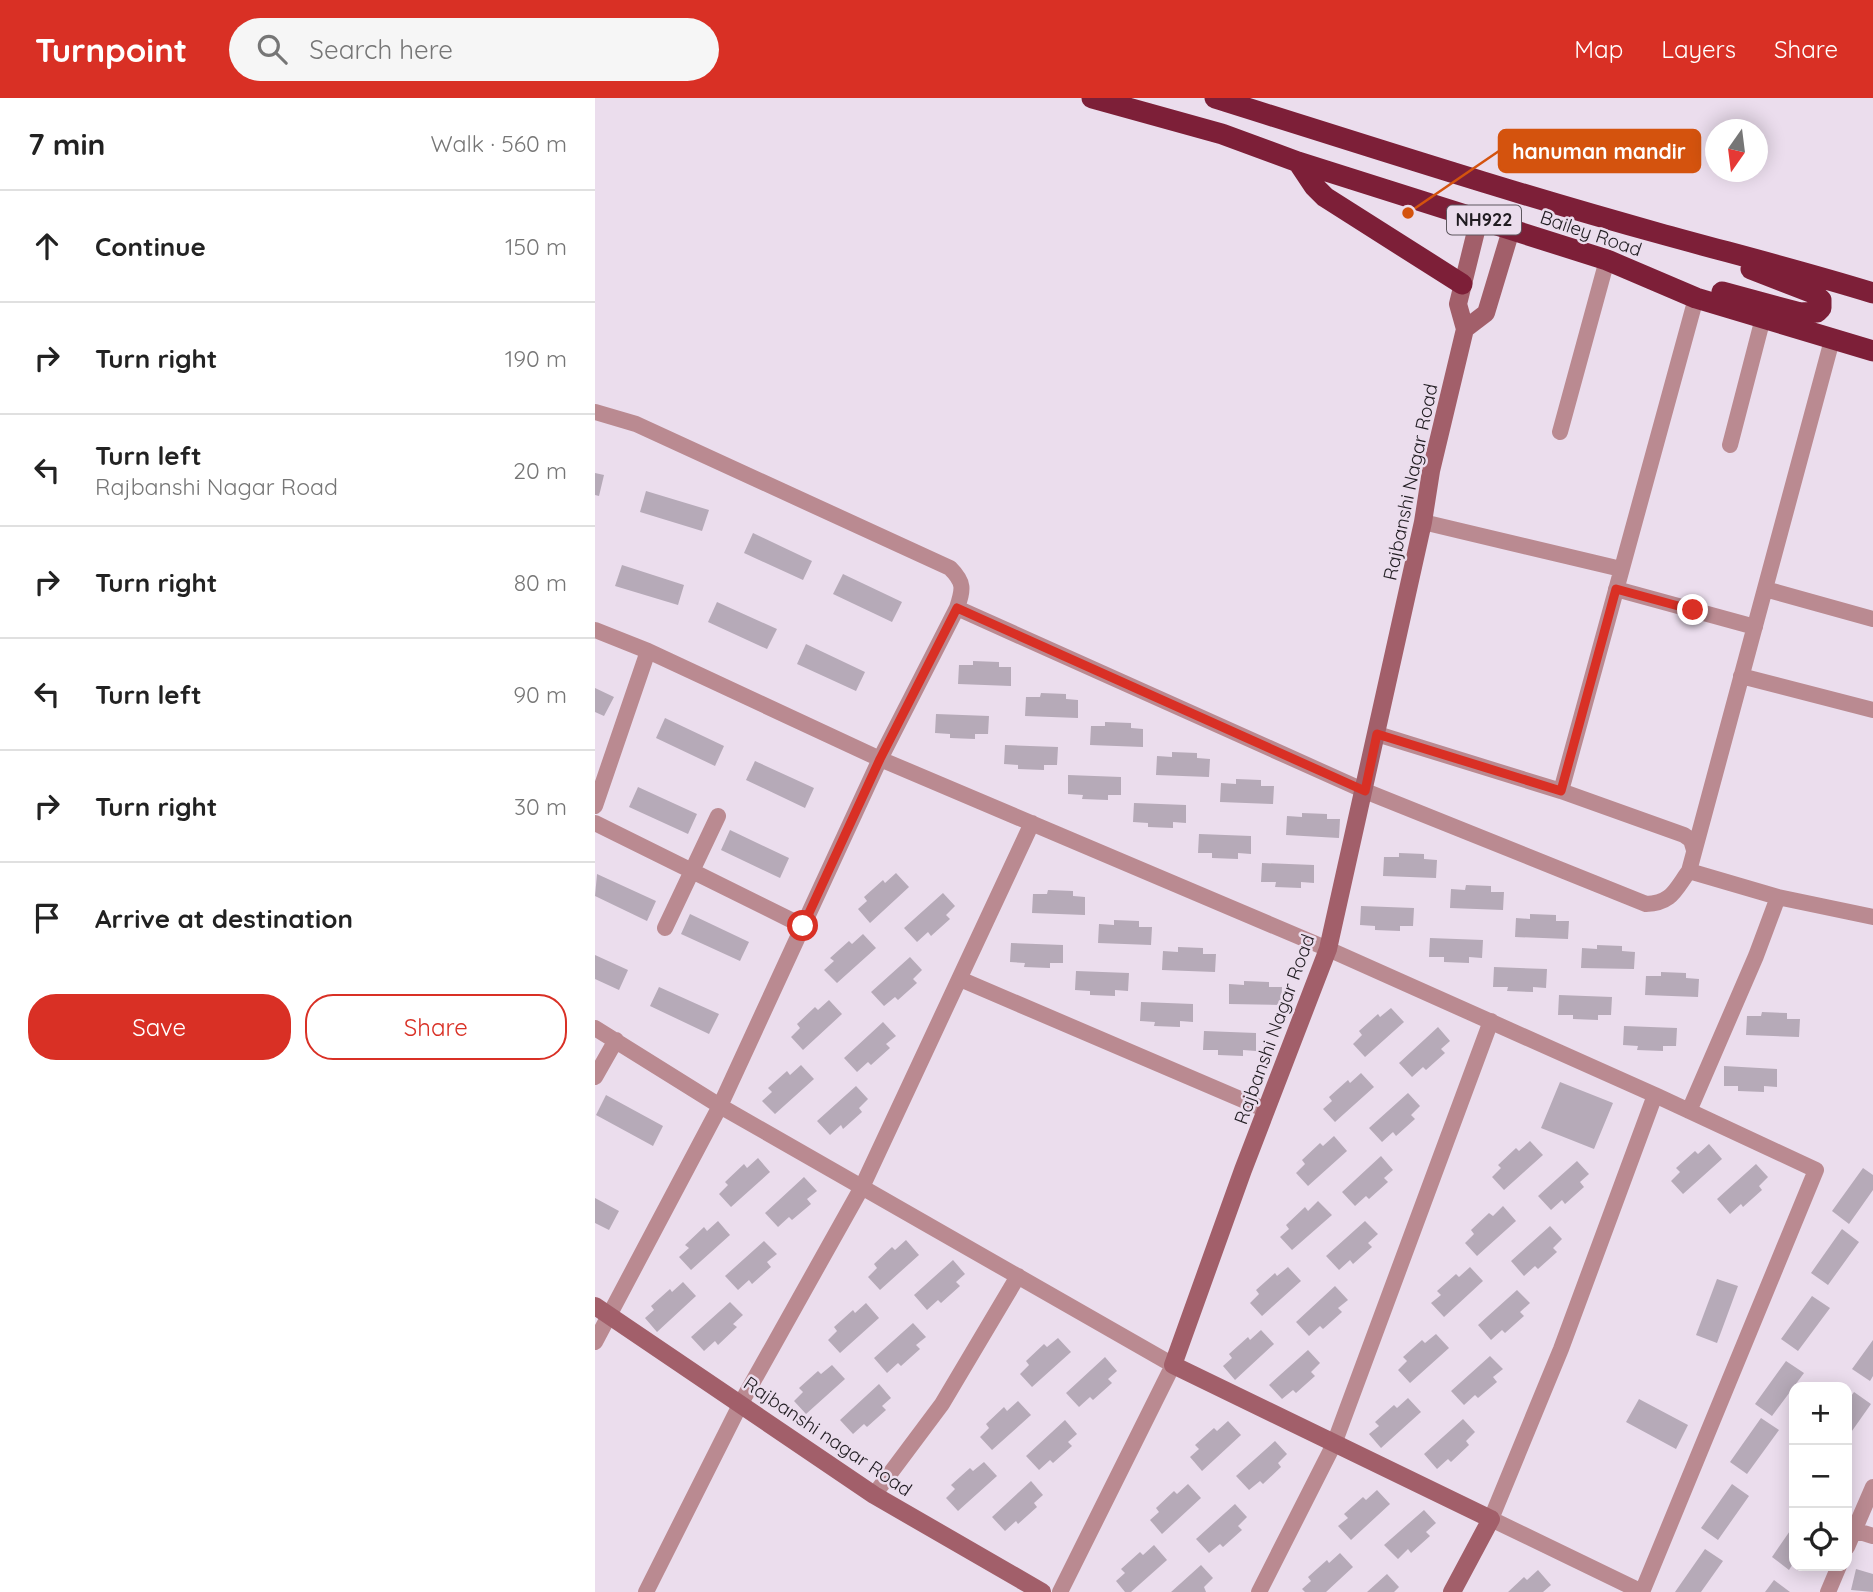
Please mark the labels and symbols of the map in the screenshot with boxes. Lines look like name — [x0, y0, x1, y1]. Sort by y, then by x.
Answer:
north arrow — [1705, 119, 1768, 182]
callout: hanuman mandir — [1499, 130, 1700, 172]
text: hanuman mandir — [1512, 138, 1686, 164]
street label: Bailey Road — [1537, 204, 1645, 262]
road number: NH922 — [1447, 205, 1521, 234]
street label: Rajbanshi Nagar Road — [1377, 381, 1443, 583]
route end — [1677, 594, 1708, 625]
route start — [787, 910, 818, 941]
street label: Rajbanshi Nagar Road — [1228, 931, 1320, 1127]
street label: Rajbanshi nagar Road — [739, 1371, 917, 1501]

